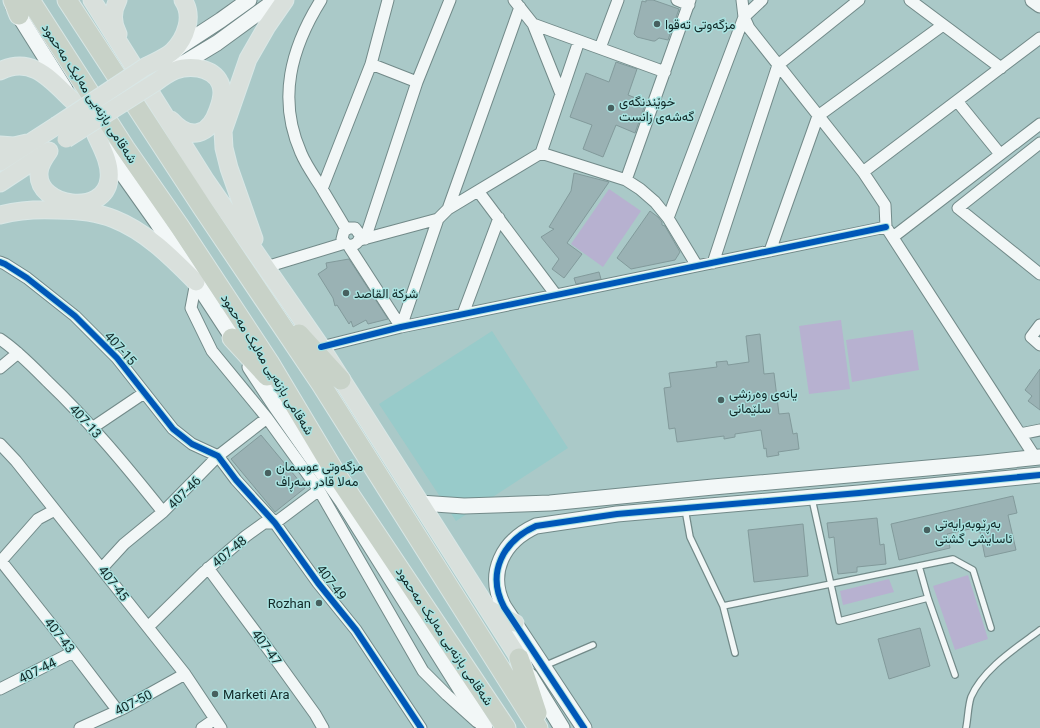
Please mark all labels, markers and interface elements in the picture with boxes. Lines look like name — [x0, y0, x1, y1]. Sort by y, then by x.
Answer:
place label: مزگەوتی تەقوا — [665, 17, 736, 33]
marker: مزگەوتی تەقوا — [652, 19, 662, 29]
street label: شەقامی بازنەیی مەلیک مەحمود — [38, 21, 140, 166]
place label: خوێندنگەی گەشەی زانست — [619, 94, 694, 125]
marker: خوێندنگەی گەشەی زانست — [606, 103, 616, 113]
place label: شركة القاصد — [354, 286, 418, 302]
marker: شركة القاصد — [341, 288, 351, 298]
street label: شەقامی بازنەیی مەلیک مەحمود — [217, 291, 317, 438]
street label: 407-15 — [102, 328, 140, 368]
place label: یانەی وەرزشی سلێمانی — [729, 386, 798, 417]
marker: یانەی وەرزشی سلێمانی — [716, 395, 726, 405]
street label: 407-13 — [67, 401, 105, 441]
place label: مزگەوتی عوسمان مەلا قادر سەڕاف — [276, 459, 363, 492]
marker: مزگەوتی عوسمان مەلا قادر سەڕاف — [263, 468, 273, 478]
street label: 407-46 — [165, 473, 204, 512]
place label: بەڕێوبەرایەتی ئاسایشی گشتی — [935, 516, 1013, 547]
marker: بەڕێوبەرایەتی ئاسایشی گشتی — [922, 525, 932, 535]
street label: 407-48 — [209, 533, 250, 570]
street label: 407-49 — [314, 562, 350, 603]
street label: 407-45 — [95, 563, 132, 604]
street label: شەقامی بازنەیی مەلیک مەحمود — [392, 564, 496, 709]
place label: Rozhan — [268, 596, 311, 611]
marker: Rozhan — [314, 598, 324, 608]
street label: 407-43 — [41, 615, 78, 656]
street label: 407-47 — [249, 627, 284, 668]
street label: 407-44 — [16, 654, 59, 686]
street label: 407-50 — [112, 687, 155, 718]
place label: Marketi Ara — [223, 687, 290, 702]
marker: Marketi Ara — [210, 689, 220, 699]

